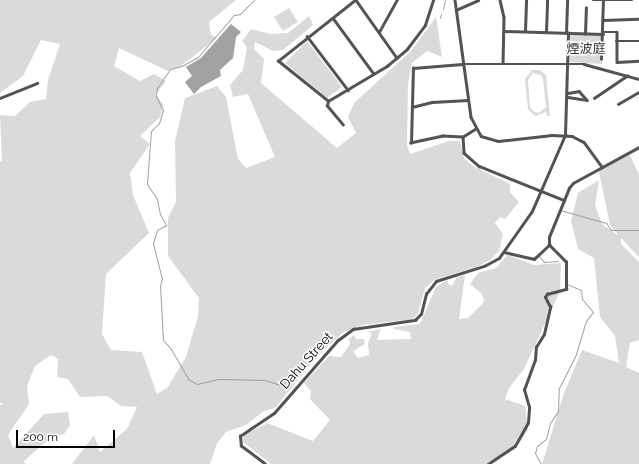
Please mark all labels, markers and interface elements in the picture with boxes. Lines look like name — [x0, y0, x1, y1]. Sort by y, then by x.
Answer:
park label: 煙波庭 — [567, 41, 605, 57]
street label: Dahu Street — [277, 329, 337, 393]
scale bar — [18, 422, 117, 448]
text: 200 m — [23, 430, 58, 444]

